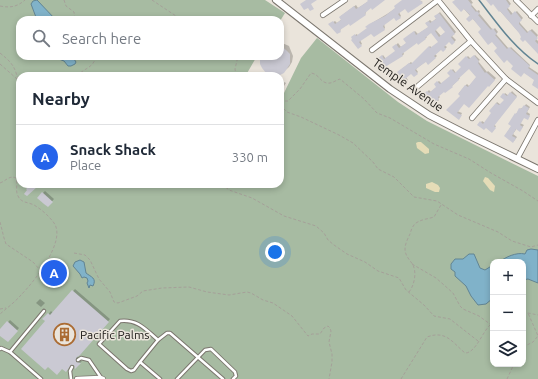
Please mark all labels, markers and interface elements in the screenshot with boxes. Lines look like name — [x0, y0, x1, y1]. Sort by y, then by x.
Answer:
search box — [16, 16, 284, 60]
icon: search — [30, 27, 52, 49]
text: Search here — [62, 30, 141, 47]
street label: Temple Avenue — [371, 55, 446, 114]
text: Nearby — [32, 89, 90, 108]
text: Snack Shack — [70, 141, 156, 158]
text: A — [40, 150, 50, 164]
text: 330 m — [232, 150, 268, 164]
text: Place — [70, 158, 101, 172]
your location — [265, 242, 285, 262]
pin: A — [41, 258, 67, 288]
map controls — [490, 259, 526, 367]
button: + — [490, 259, 526, 295]
button: − — [490, 295, 526, 331]
building icon: Pacific Palms — [52, 322, 78, 348]
place label: Pacific Palms — [80, 328, 150, 341]
button: layers — [490, 331, 526, 367]

